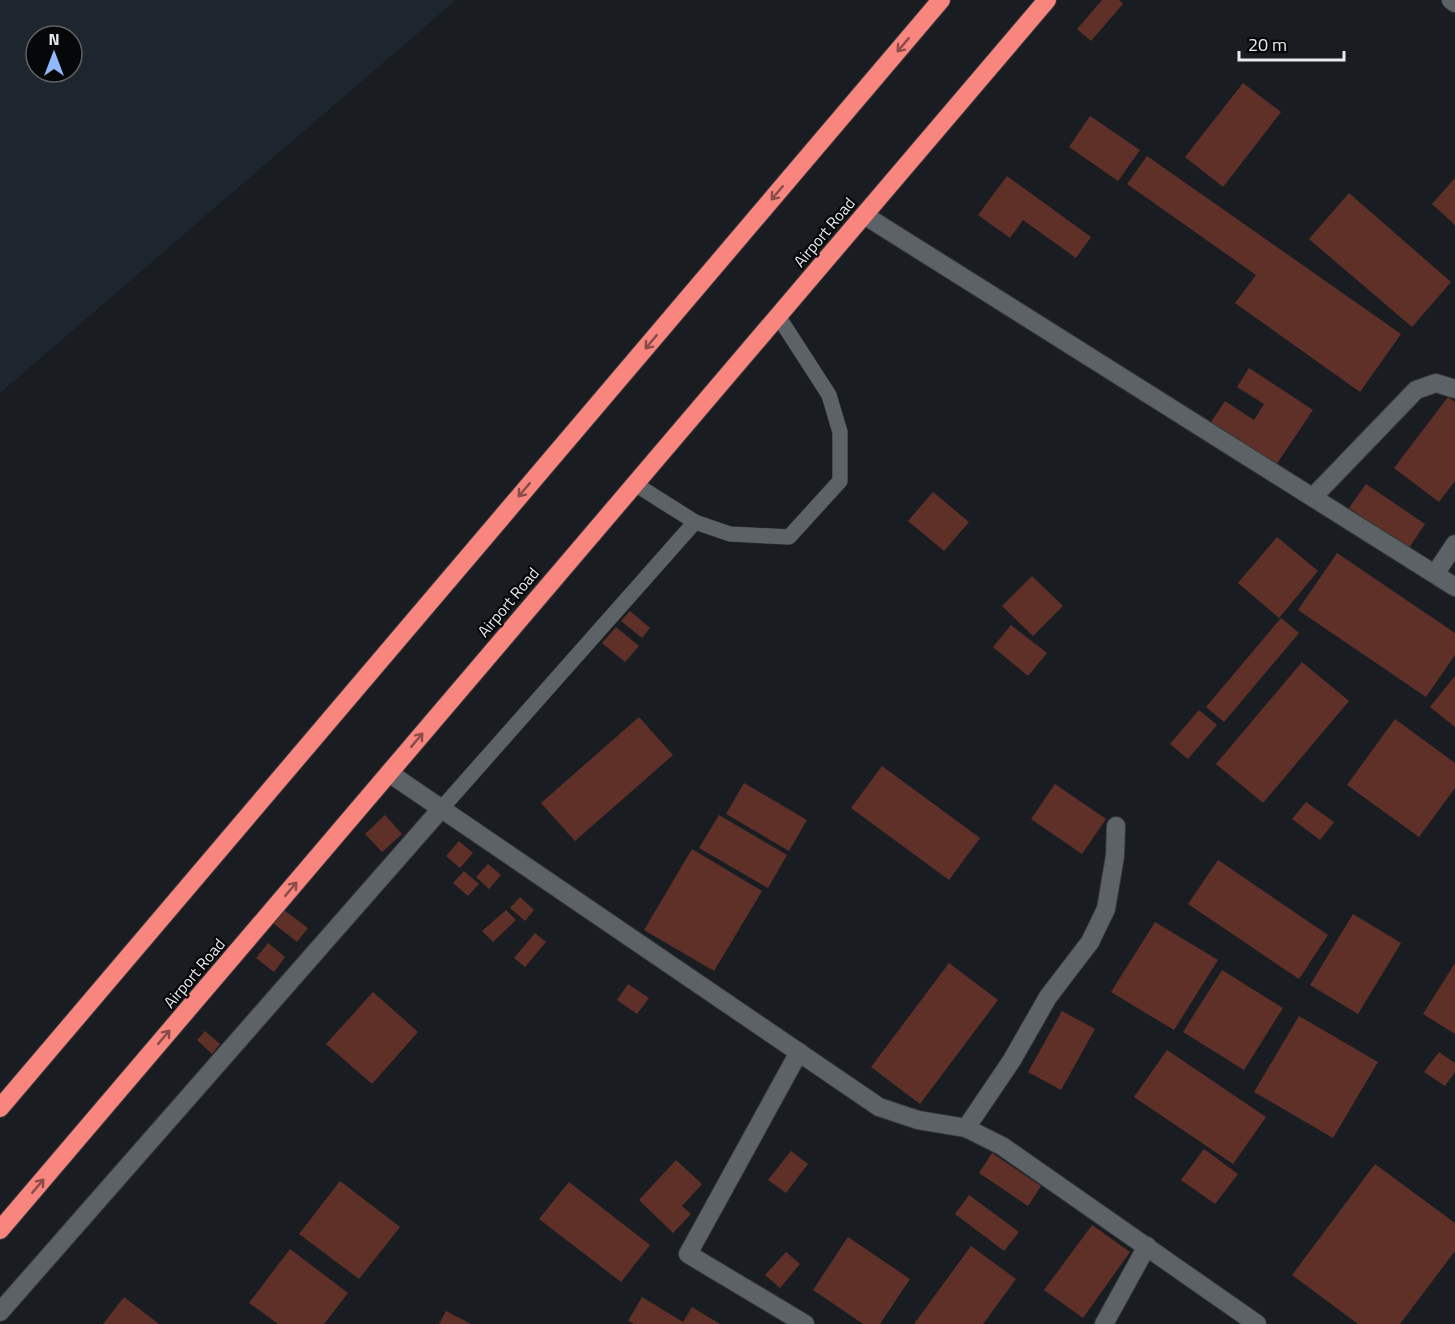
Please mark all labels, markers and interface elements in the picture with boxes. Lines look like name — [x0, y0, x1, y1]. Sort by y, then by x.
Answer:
north arrow — [24, 24, 84, 84]
scale bar — [1239, 24, 1344, 62]
text: N — [48, 27, 60, 51]
text: 20 m — [1248, 31, 1287, 58]
one-way arrow — [896, 37, 910, 52]
one-way arrow — [770, 185, 784, 200]
street label: Airport Road — [788, 192, 860, 272]
one-way arrow — [644, 334, 657, 350]
one-way arrow — [518, 482, 531, 498]
street label: Airport Road — [472, 562, 544, 642]
one-way arrow — [410, 733, 424, 748]
one-way arrow — [284, 881, 297, 897]
street label: Airport Road — [158, 933, 230, 1013]
one-way arrow — [157, 1030, 171, 1045]
one-way arrow — [31, 1179, 45, 1194]

